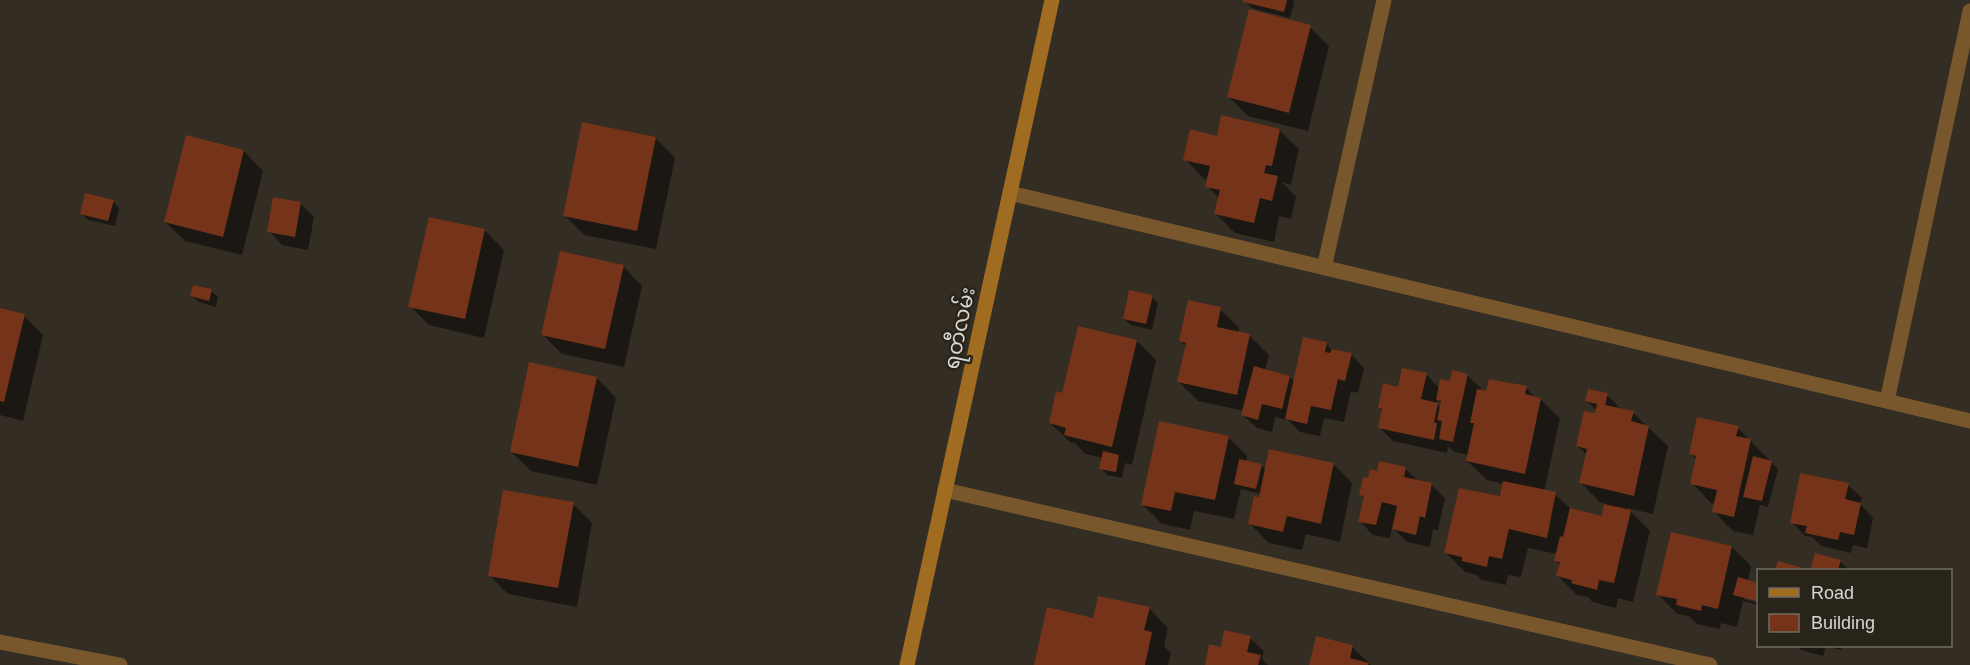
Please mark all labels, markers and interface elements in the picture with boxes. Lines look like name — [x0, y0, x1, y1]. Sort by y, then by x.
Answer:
street label: ရတီလမ်း — [935, 284, 985, 372]
legend — [1757, 569, 1952, 647]
text: Road — [1811, 583, 1854, 603]
text: Building — [1811, 613, 1875, 633]

